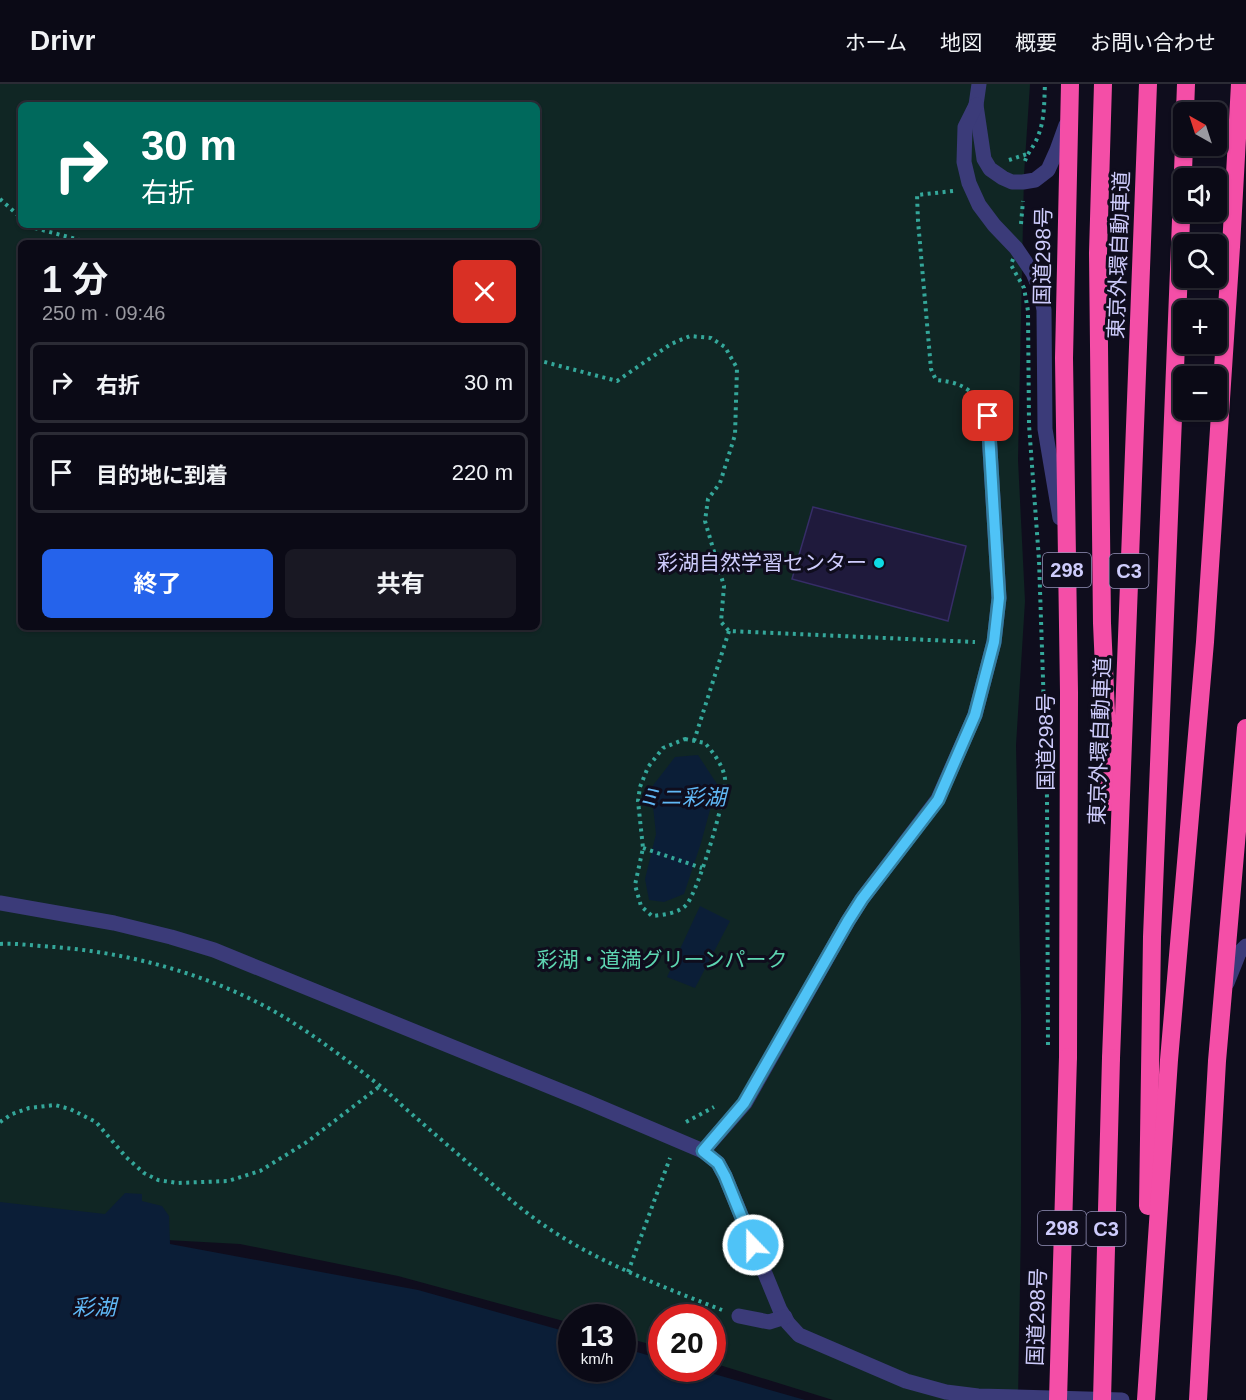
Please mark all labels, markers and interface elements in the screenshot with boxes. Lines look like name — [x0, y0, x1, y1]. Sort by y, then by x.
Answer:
text: Drivr — [30, 25, 95, 56]
text: ホーム — [845, 31, 907, 54]
text: 地図 — [940, 31, 982, 54]
text: 概要 — [1015, 31, 1057, 54]
text: お問い合わせ — [1090, 31, 1216, 54]
north arrow — [1173, 102, 1227, 156]
map controls — [1173, 102, 1227, 420]
text: 30 m — [141, 122, 237, 169]
icon: right — [42, 126, 120, 204]
button: sound — [1173, 168, 1227, 222]
street label: 東京外環自動車道 — [1104, 171, 1133, 339]
text: 右折 — [141, 178, 195, 208]
street label: 国道298号 — [1030, 207, 1055, 305]
button: search — [1173, 234, 1227, 288]
text: 1 分 — [42, 259, 108, 300]
button: close — [453, 260, 516, 323]
button: + — [1173, 300, 1227, 354]
text: 250 m · 09:46 — [42, 302, 165, 324]
icon: right — [45, 366, 78, 399]
button: − — [1173, 366, 1227, 420]
text: 30 m — [464, 370, 513, 395]
text: 右折 — [96, 373, 140, 398]
pin — [962, 390, 1013, 441]
icon: arrive — [971, 399, 1004, 432]
icon: arrive — [45, 456, 78, 489]
text: 220 m — [452, 460, 513, 485]
text: 目的地に到着 — [96, 463, 228, 488]
button: 終了 — [42, 549, 273, 618]
button: 共有 — [285, 549, 516, 618]
place label: 彩湖自然学習センター — [657, 551, 867, 574]
road number: 298 — [1043, 553, 1091, 587]
road number: C3 — [1110, 554, 1148, 588]
marker: 彩湖自然学習センター — [872, 556, 886, 570]
street label: 東京外環自動車道 — [1085, 657, 1114, 825]
street label: 国道298号 — [1034, 693, 1057, 791]
water label: ミニ彩湖 — [638, 785, 729, 810]
park label: 彩湖・道満グリーンパーク — [537, 948, 787, 971]
road number: 298 — [1038, 1211, 1086, 1245]
road number: C3 — [1086, 1212, 1126, 1246]
position arrow — [721, 1213, 785, 1277]
street label: 国道298号 — [1023, 1268, 1050, 1366]
water label: 彩湖 — [72, 1295, 119, 1320]
speed limit sign: 20 — [648, 1304, 726, 1382]
text: 13 — [580, 1319, 614, 1352]
text: km/h — [581, 1350, 613, 1367]

